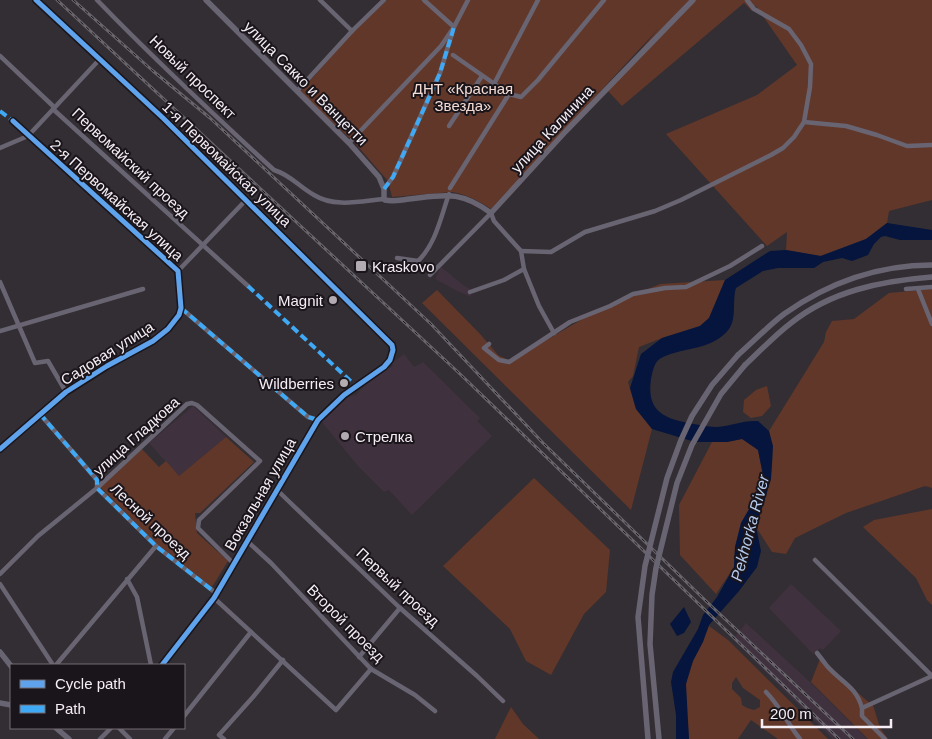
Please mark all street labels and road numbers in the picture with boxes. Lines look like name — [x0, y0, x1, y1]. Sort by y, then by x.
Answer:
street label: улица Сакко и Ванцетти — [241, 18, 371, 148]
street label: Новый проспект — [147, 32, 240, 122]
street label: улица Калинина — [507, 81, 597, 176]
street label: 1-я Первомайская улица — [159, 98, 295, 230]
street label: Первомайский проезд — [69, 104, 193, 222]
street label: 2-я Первомайская улица — [47, 136, 187, 264]
street label: Садовая улица — [58, 317, 157, 388]
street label: улица Гладкова — [90, 393, 183, 479]
street label: Вокзальная улица — [221, 434, 299, 553]
street label: Лесной проезд — [108, 480, 195, 562]
street label: Первый проезд — [353, 544, 443, 630]
street label: Второй проезд — [304, 581, 388, 665]

